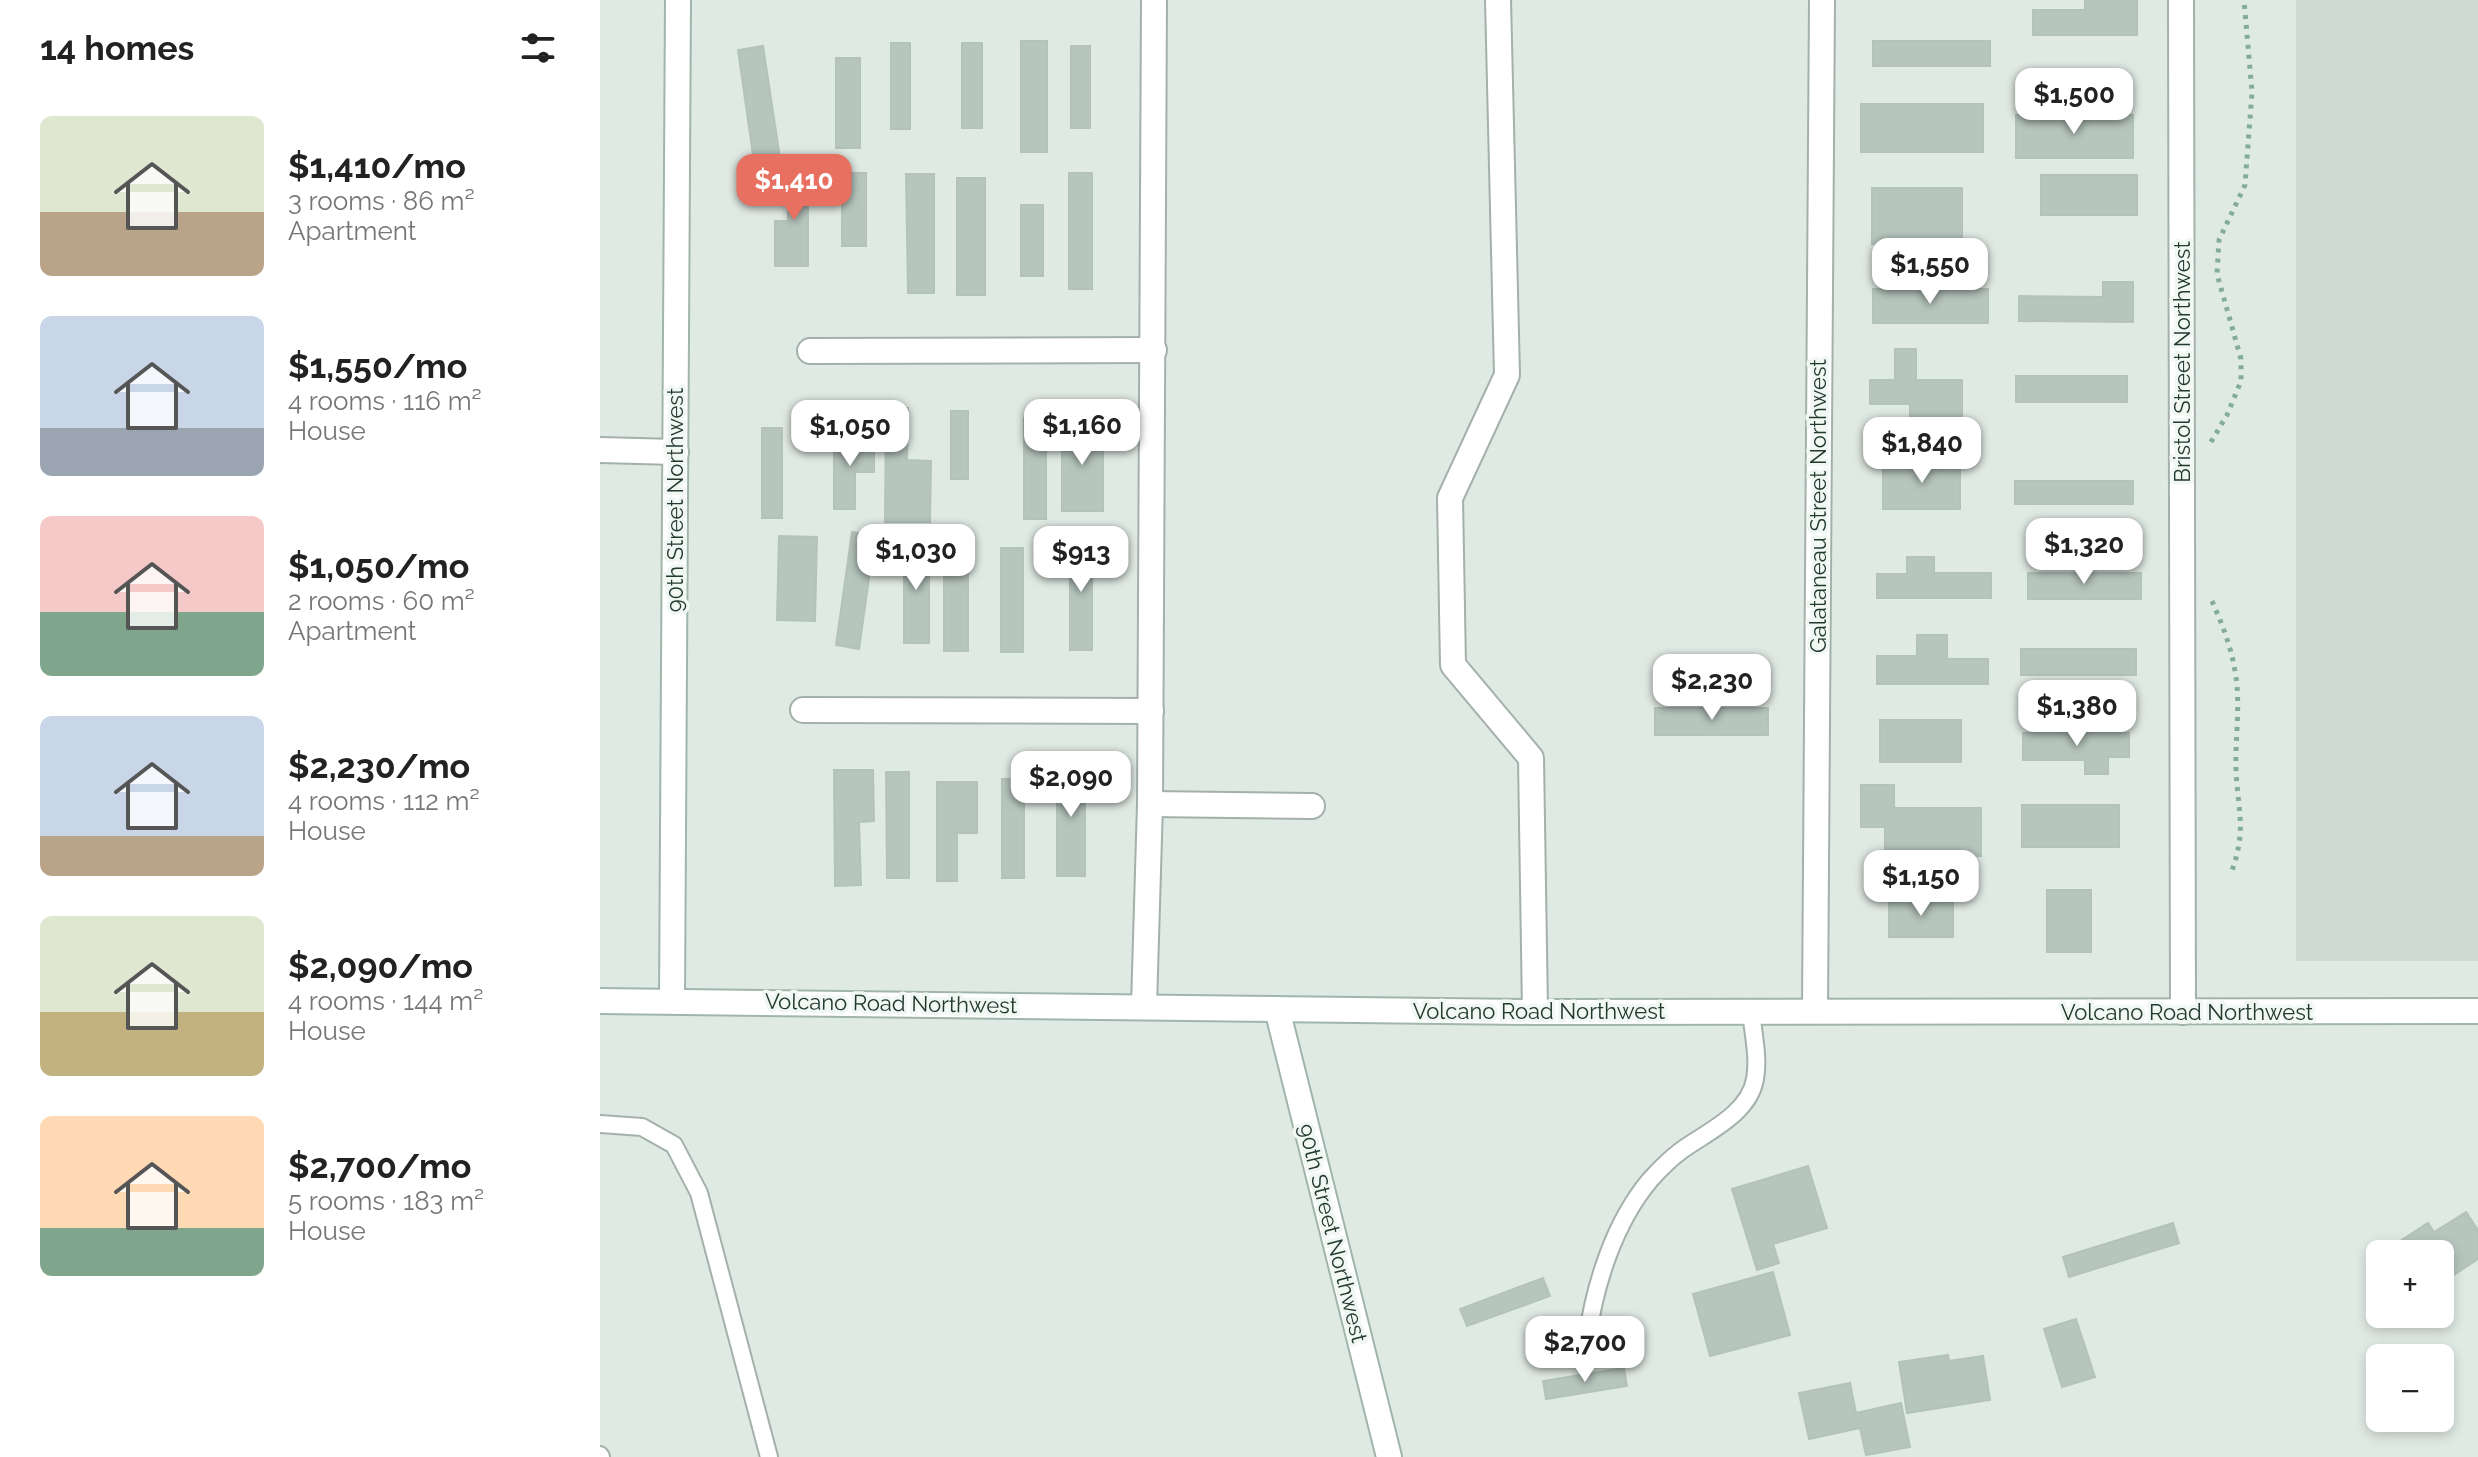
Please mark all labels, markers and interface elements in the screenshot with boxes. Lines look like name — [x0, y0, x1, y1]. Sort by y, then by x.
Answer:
icon: filters — [516, 26, 560, 70]
text: 14 homes — [40, 28, 194, 68]
pin: $1,500 — [2009, 68, 2139, 136]
text: $1,500 — [2033, 79, 2115, 109]
text: $1,410/mo — [288, 146, 466, 186]
icon: home — [104, 148, 200, 244]
pin: $1,410 — [729, 154, 859, 222]
text: $1,410 — [754, 165, 834, 195]
text: 3 rooms · 86 m² — [288, 186, 475, 216]
text: Apartment — [288, 216, 417, 246]
pin: $1,550 — [1865, 238, 1995, 306]
street label: Bristol Street Northwest — [2169, 241, 2195, 483]
text: $1,550 — [1890, 249, 1970, 279]
text: $1,550/mo — [288, 346, 467, 386]
icon: home — [104, 348, 200, 444]
street label: Galataneau Street Northwest — [1805, 358, 1831, 653]
text: 4 rooms · 116 m² — [288, 386, 482, 416]
street label: 90th Street Northwest — [662, 387, 688, 612]
pin: $1,160 — [1017, 399, 1147, 467]
pin: $1,050 — [785, 400, 915, 468]
text: $1,160 — [1042, 410, 1122, 440]
text: $1,050 — [809, 411, 891, 441]
text: House — [288, 416, 366, 446]
pin: $1,840 — [1857, 417, 1987, 485]
text: $1,840 — [1881, 428, 1963, 458]
pin: $1,320 — [2019, 518, 2149, 586]
pin: $1,030 — [851, 524, 981, 592]
pin: $913 — [1034, 526, 1128, 594]
text: $1,320 — [2044, 529, 2124, 559]
text: $1,030 — [875, 535, 957, 565]
text: $913 — [1051, 537, 1111, 567]
text: $1,050/mo — [288, 546, 469, 586]
icon: home — [104, 548, 200, 644]
text: 2 rooms · 60 m² — [288, 586, 475, 616]
text: Apartment — [288, 616, 417, 646]
pin: $2,230 — [1647, 654, 1777, 722]
text: $2,230 — [1671, 665, 1753, 695]
pin: $1,380 — [2012, 680, 2142, 748]
text: $1,380 — [2036, 691, 2118, 721]
text: $2,230/mo — [288, 746, 470, 786]
icon: home — [104, 748, 200, 844]
pin: $2,090 — [1006, 751, 1136, 819]
text: $2,090 — [1029, 762, 1113, 792]
text: 4 rooms · 112 m² — [288, 786, 480, 816]
text: House — [288, 816, 366, 846]
pin: $1,150 — [1856, 850, 1986, 918]
text: $1,150 — [1882, 861, 1960, 891]
text: $2,090/mo — [288, 946, 473, 986]
icon: home — [104, 948, 200, 1044]
text: 4 rooms · 144 m² — [288, 986, 483, 1016]
street label: Volcano Road Northwest — [765, 988, 1018, 1018]
street label: Volcano Road Northwest — [1413, 998, 1666, 1024]
street label: Volcano Road Northwest — [2061, 999, 2314, 1025]
text: House — [288, 1016, 366, 1046]
street label: 90th Street Northwest — [1293, 1121, 1373, 1346]
text: $2,700/mo — [288, 1146, 471, 1186]
icon: home — [104, 1148, 200, 1244]
text: 5 rooms · 183 m² — [288, 1186, 484, 1216]
text: House — [288, 1216, 366, 1246]
map controls — [2366, 1240, 2454, 1432]
button: + — [2366, 1240, 2454, 1328]
pin: $2,700 — [1520, 1316, 1650, 1384]
text: $2,700 — [1543, 1327, 1627, 1357]
button: − — [2366, 1344, 2454, 1432]

